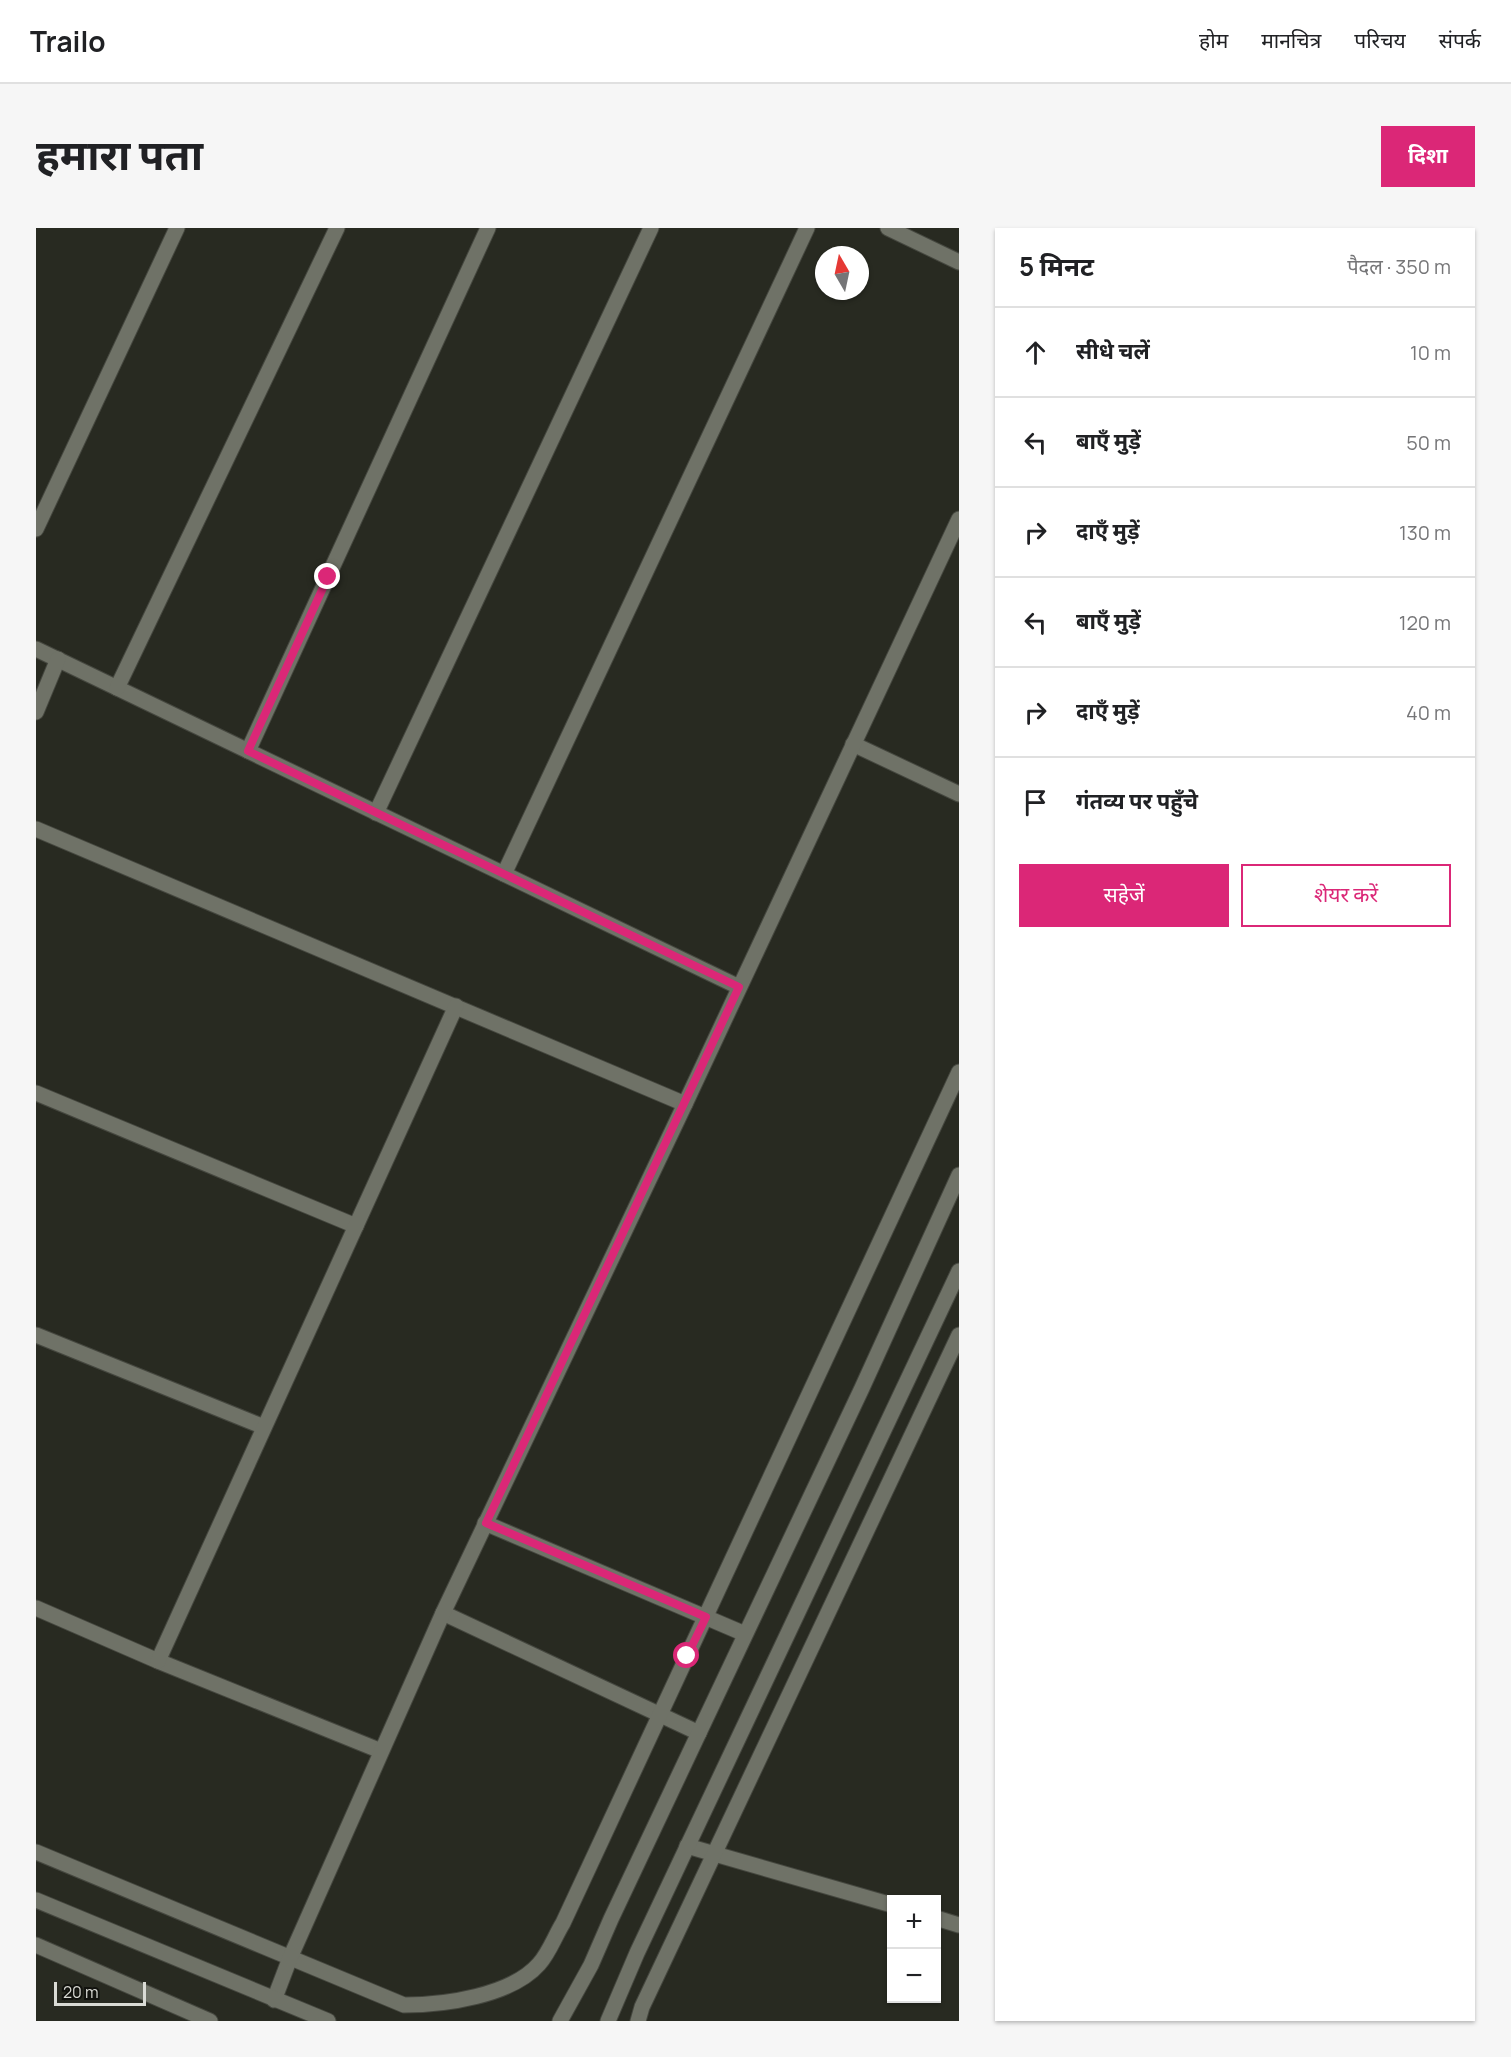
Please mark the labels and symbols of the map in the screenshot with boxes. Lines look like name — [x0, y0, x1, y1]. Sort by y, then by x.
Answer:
north arrow — [815, 246, 869, 300]
route end — [314, 563, 340, 589]
route start — [673, 1642, 699, 1668]
scale bar — [54, 1979, 146, 2006]

